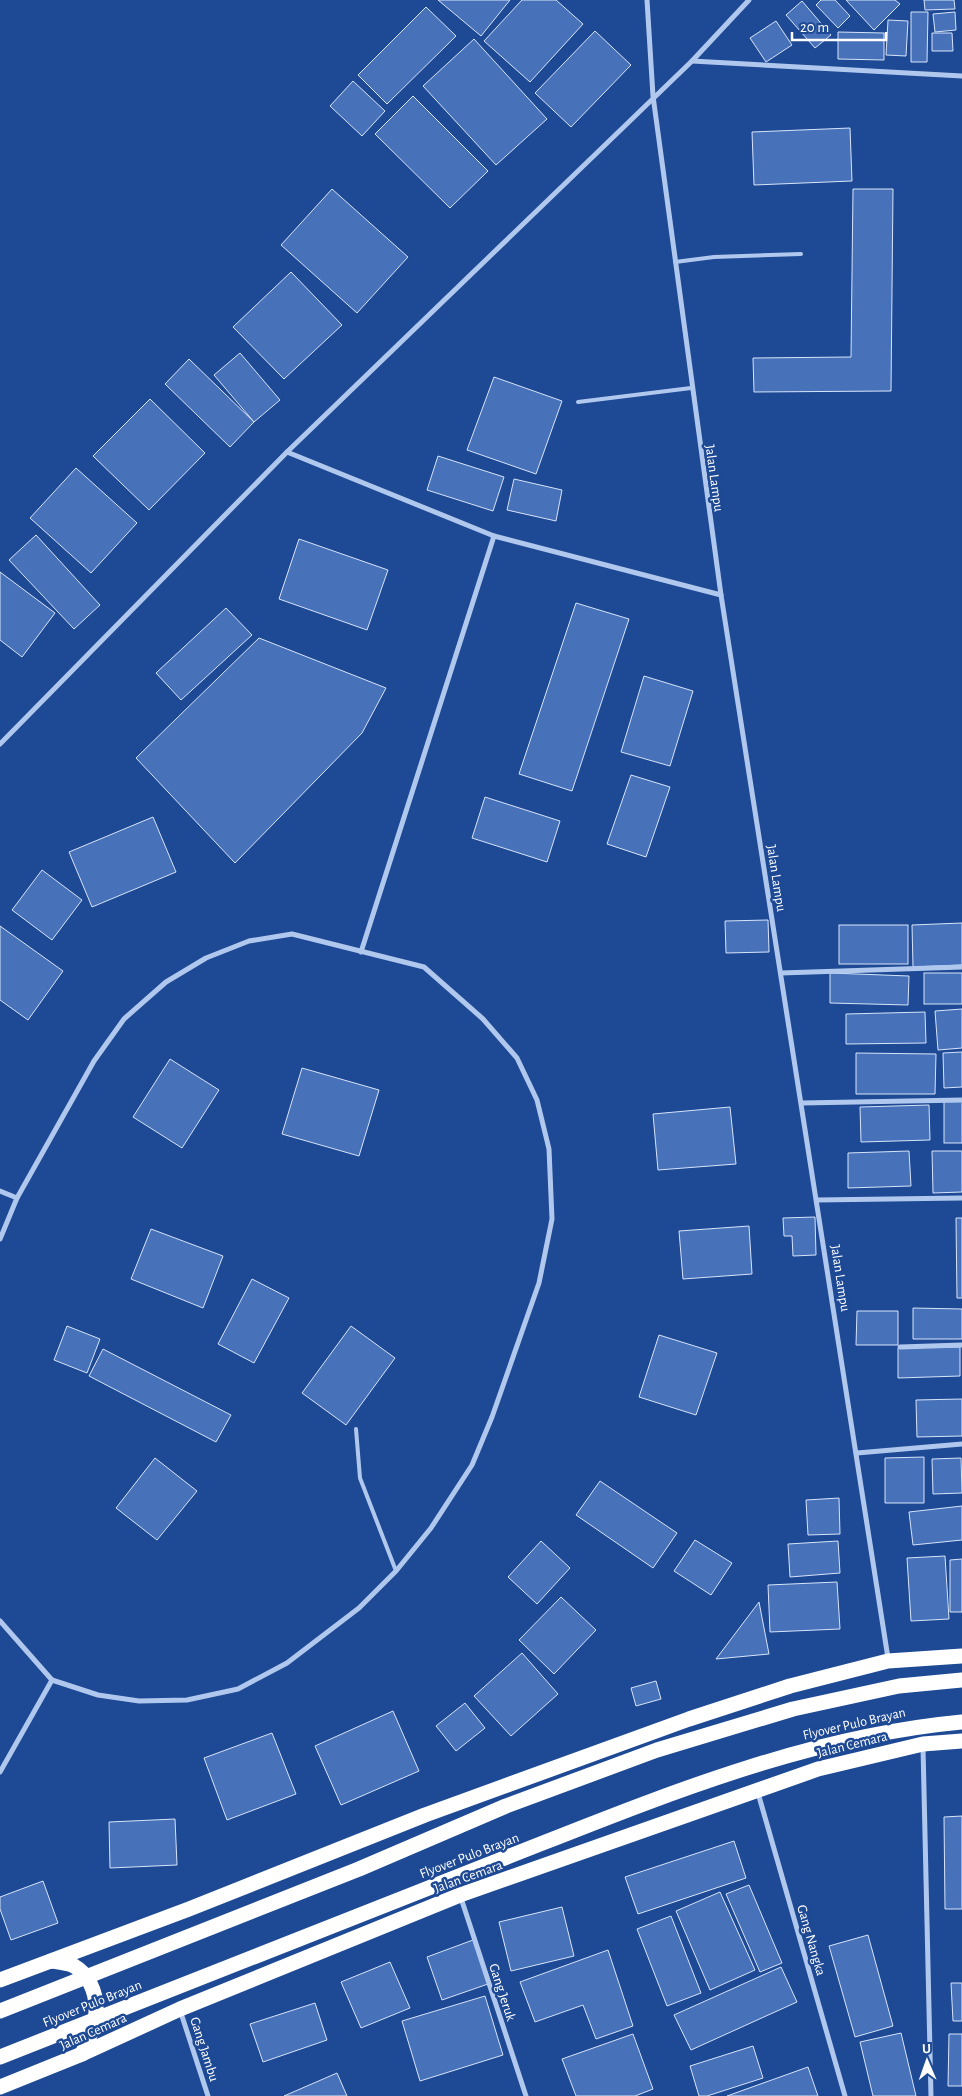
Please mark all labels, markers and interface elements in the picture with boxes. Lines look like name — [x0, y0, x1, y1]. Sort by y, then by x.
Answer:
scale bar — [792, 10, 886, 42]
text: 20 m — [800, 20, 829, 35]
street label: Jalan Lampu — [702, 444, 726, 513]
street label: Jalan Lampu — [764, 844, 788, 913]
street label: Jalan Lampu — [828, 1244, 852, 1313]
street label: Flyover Pulo Brayan — [801, 1705, 907, 1743]
street label: Jalan Cemara — [816, 1729, 889, 1760]
street label: Flyover Pulo Brayan — [418, 1831, 521, 1881]
street label: Jalan Cemara — [432, 1858, 505, 1896]
street label: Gang Nangka — [794, 1903, 828, 1978]
street label: Gang Jeruk — [486, 1962, 518, 2023]
street label: Flyover Pulo Brayan — [41, 1978, 144, 2030]
street label: Jalan Cemara — [58, 2011, 129, 2053]
street label: Gang Jambu — [187, 2015, 221, 2083]
north arrow — [902, 2036, 952, 2086]
text: U — [922, 2042, 931, 2056]

